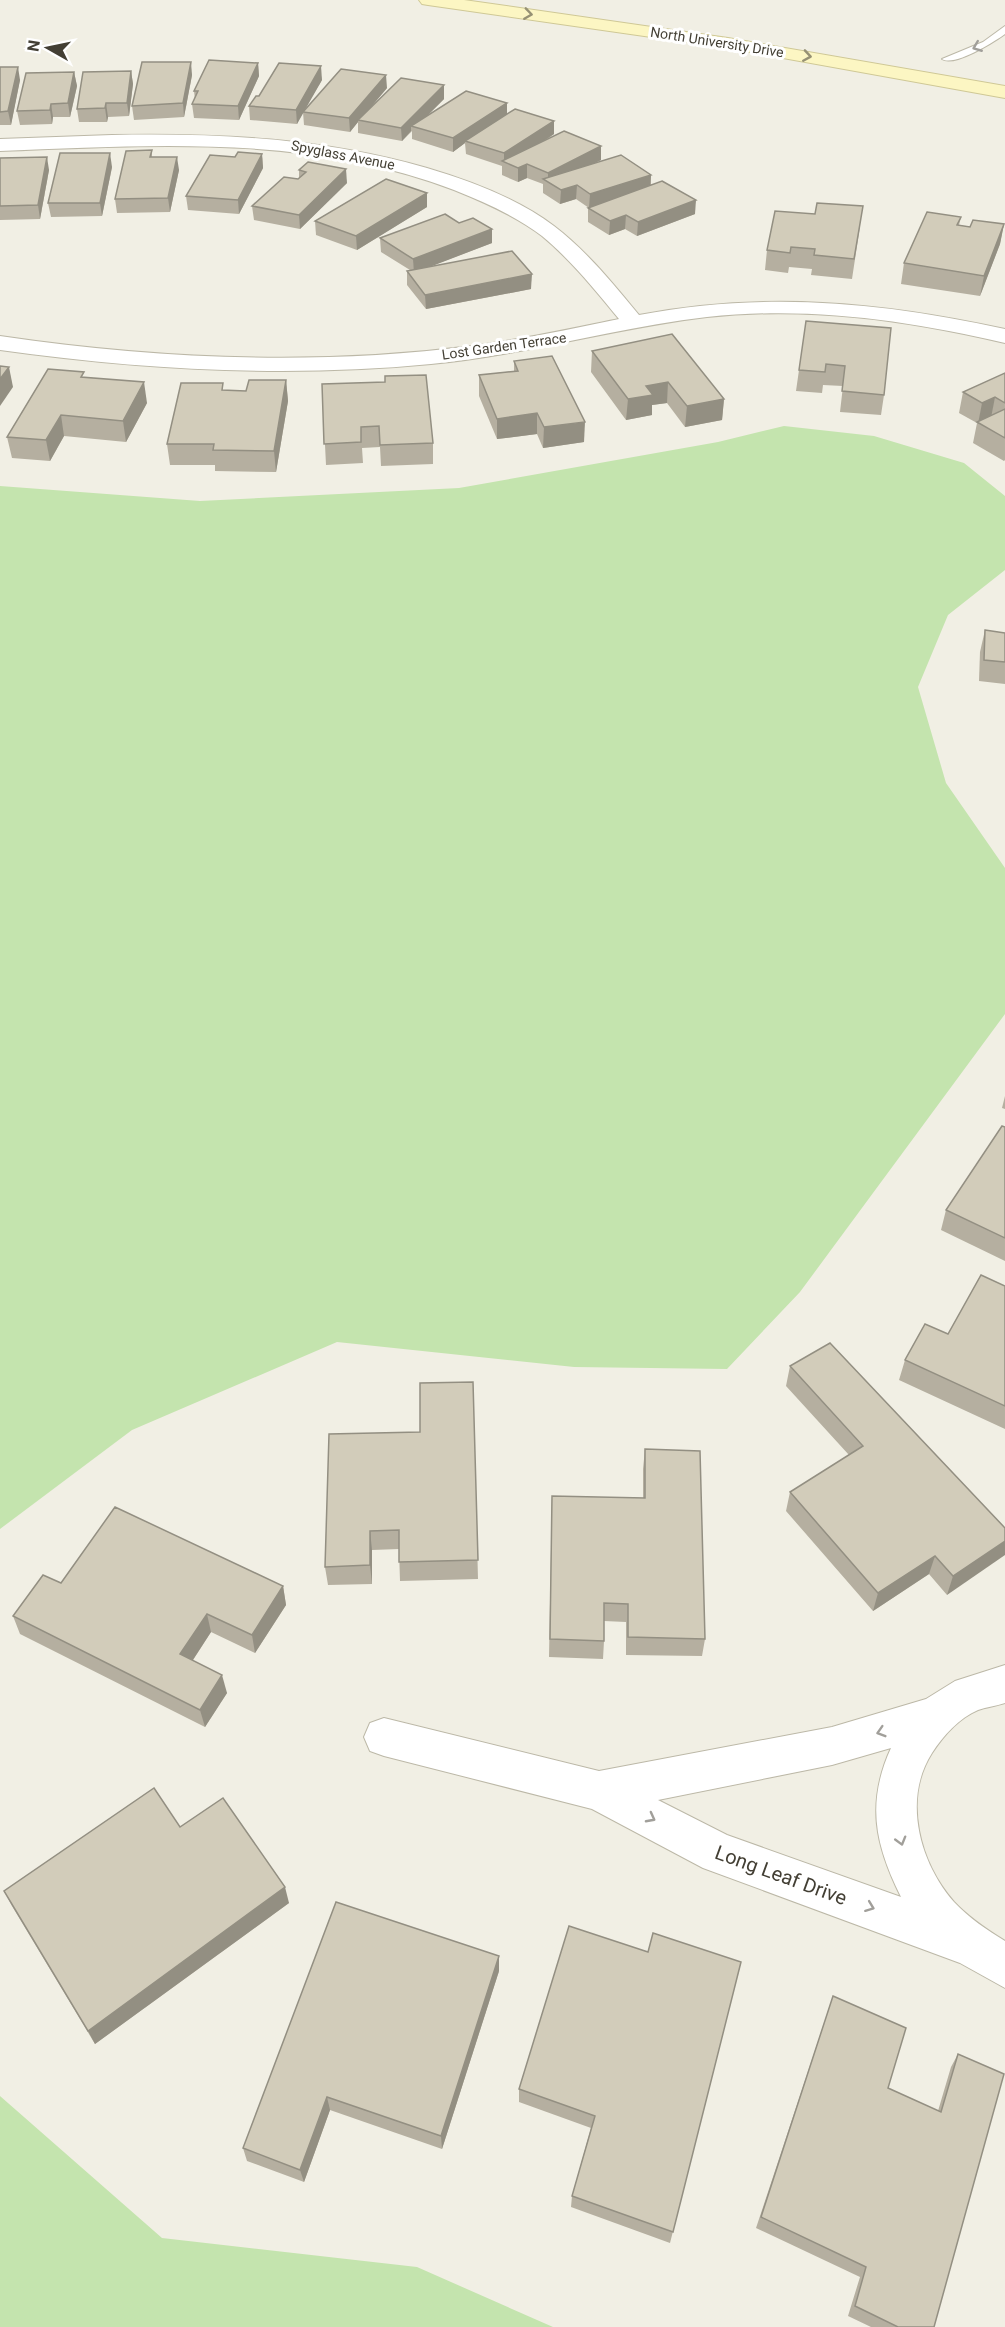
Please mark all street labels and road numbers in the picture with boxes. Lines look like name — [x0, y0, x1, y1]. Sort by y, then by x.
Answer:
street label: North University Drive — [649, 24, 785, 60]
street label: Spyglass Avenue — [290, 137, 396, 173]
street label: Lost Garden Terrace — [441, 329, 567, 363]
street label: Long Leaf Drive — [712, 1840, 850, 1910]

